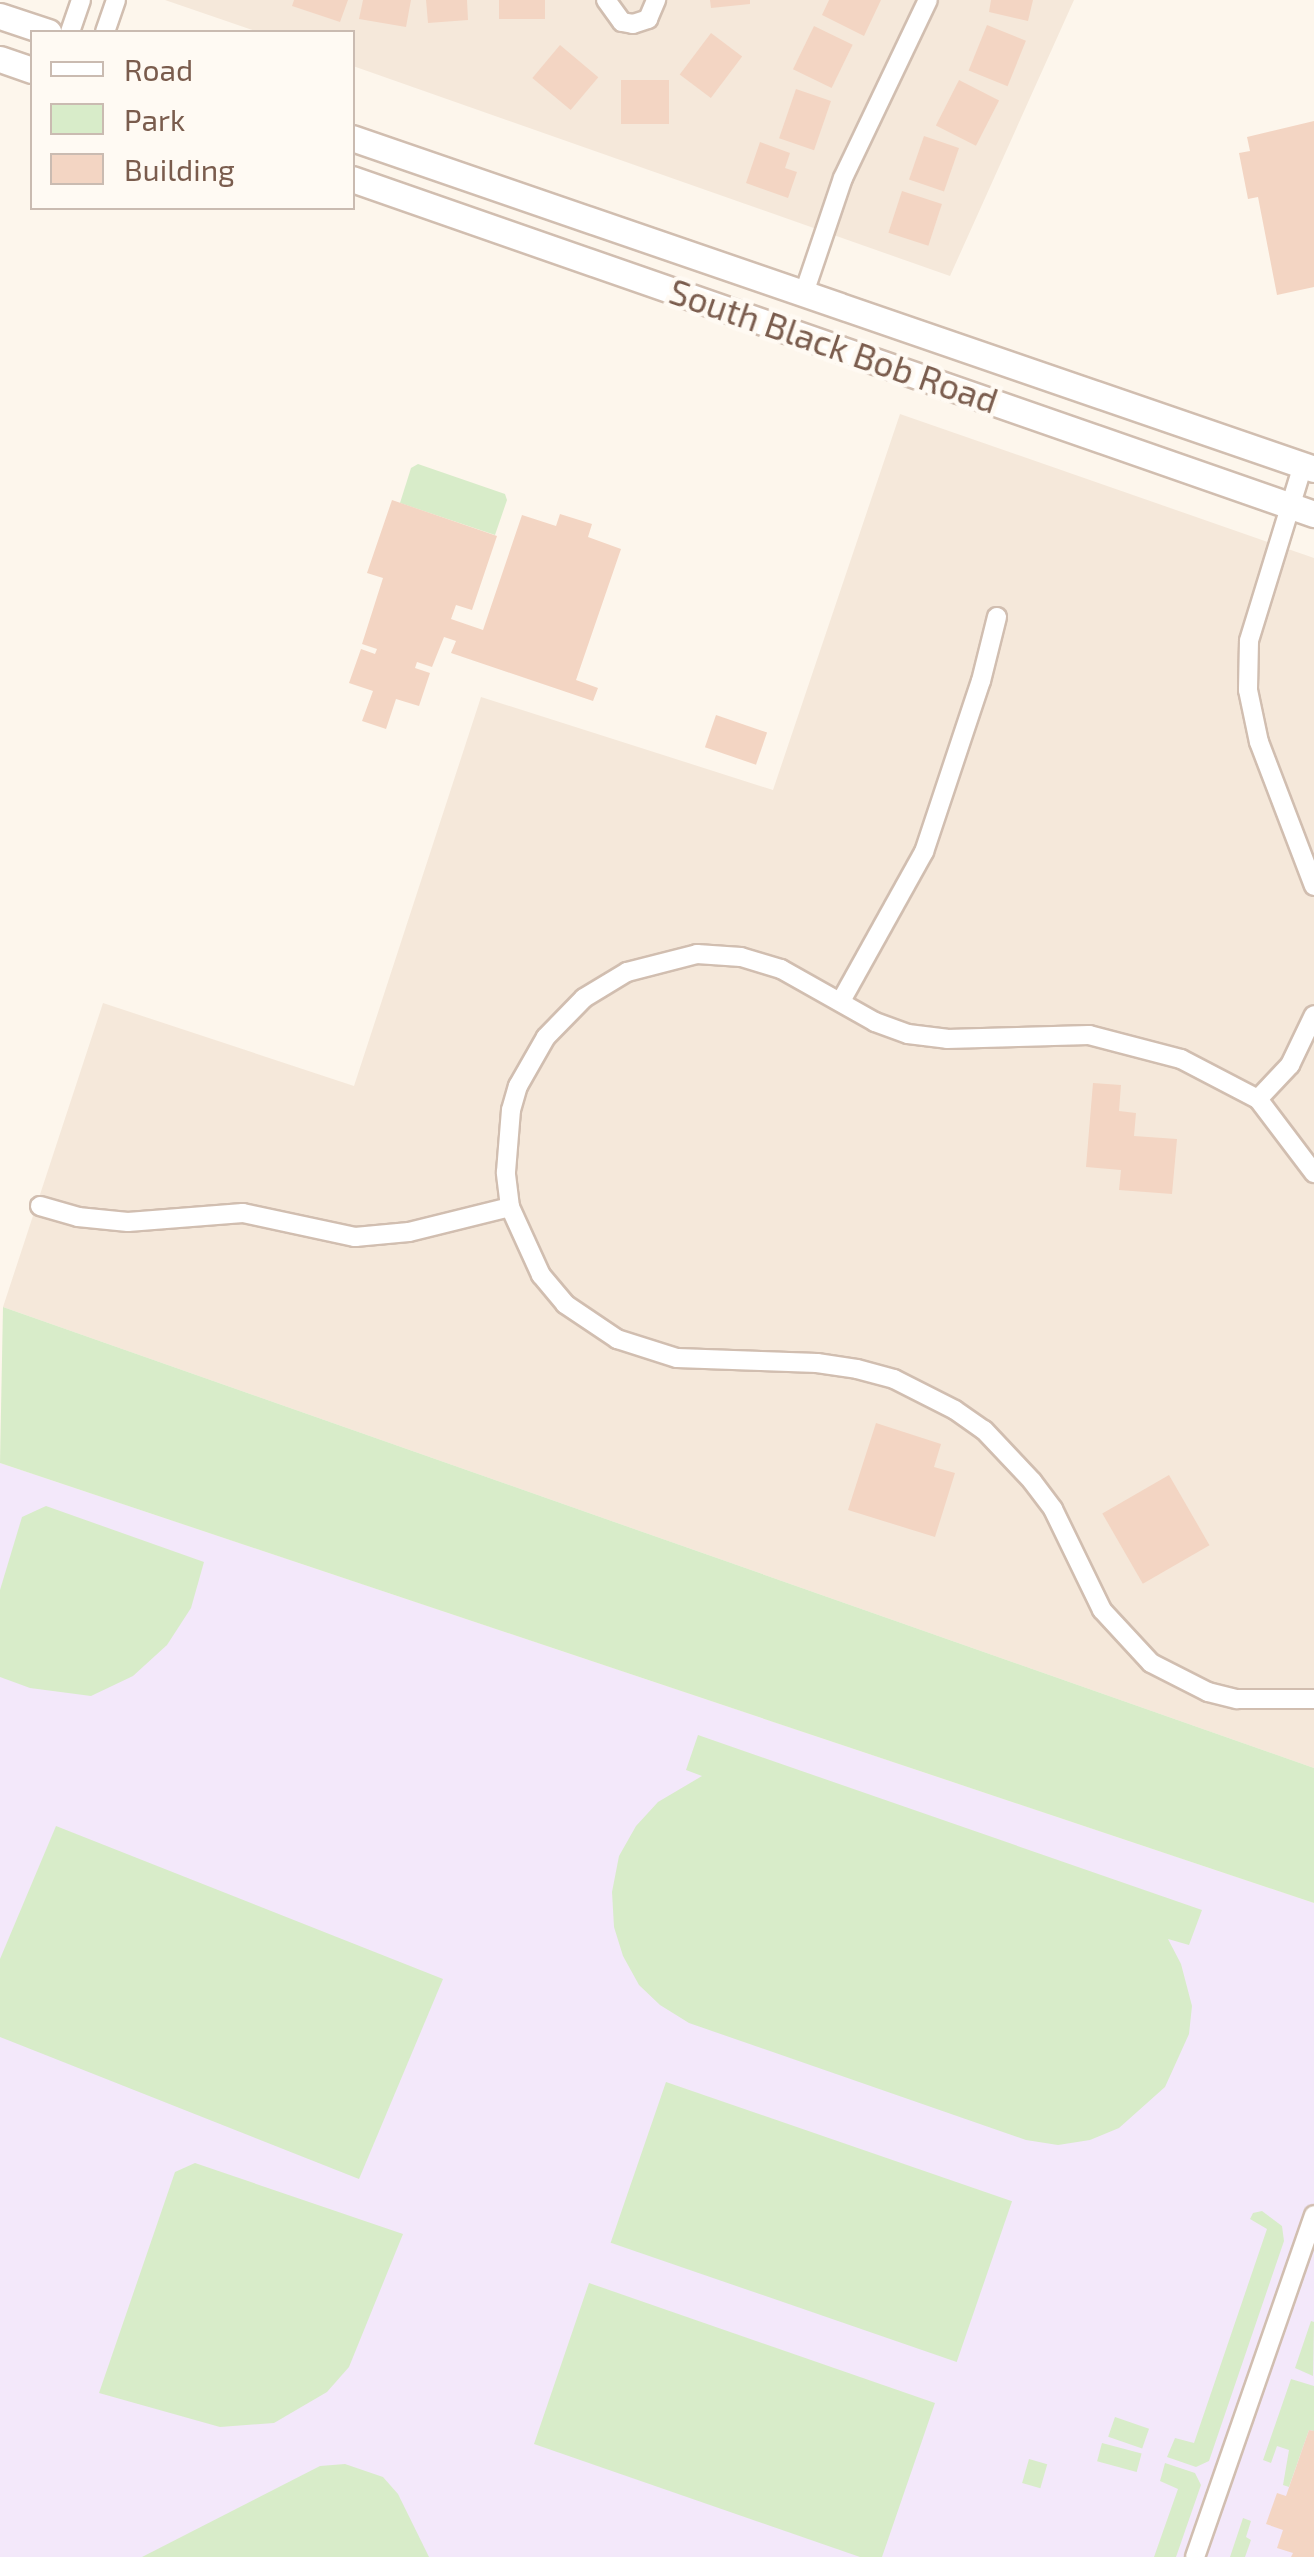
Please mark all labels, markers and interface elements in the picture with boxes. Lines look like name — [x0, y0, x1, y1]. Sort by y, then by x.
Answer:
legend — [30, 30, 355, 210]
text: Road — [124, 51, 193, 87]
text: Park — [124, 101, 185, 137]
text: Building — [124, 151, 235, 187]
street label: South Black Bob Road — [664, 269, 1004, 421]

